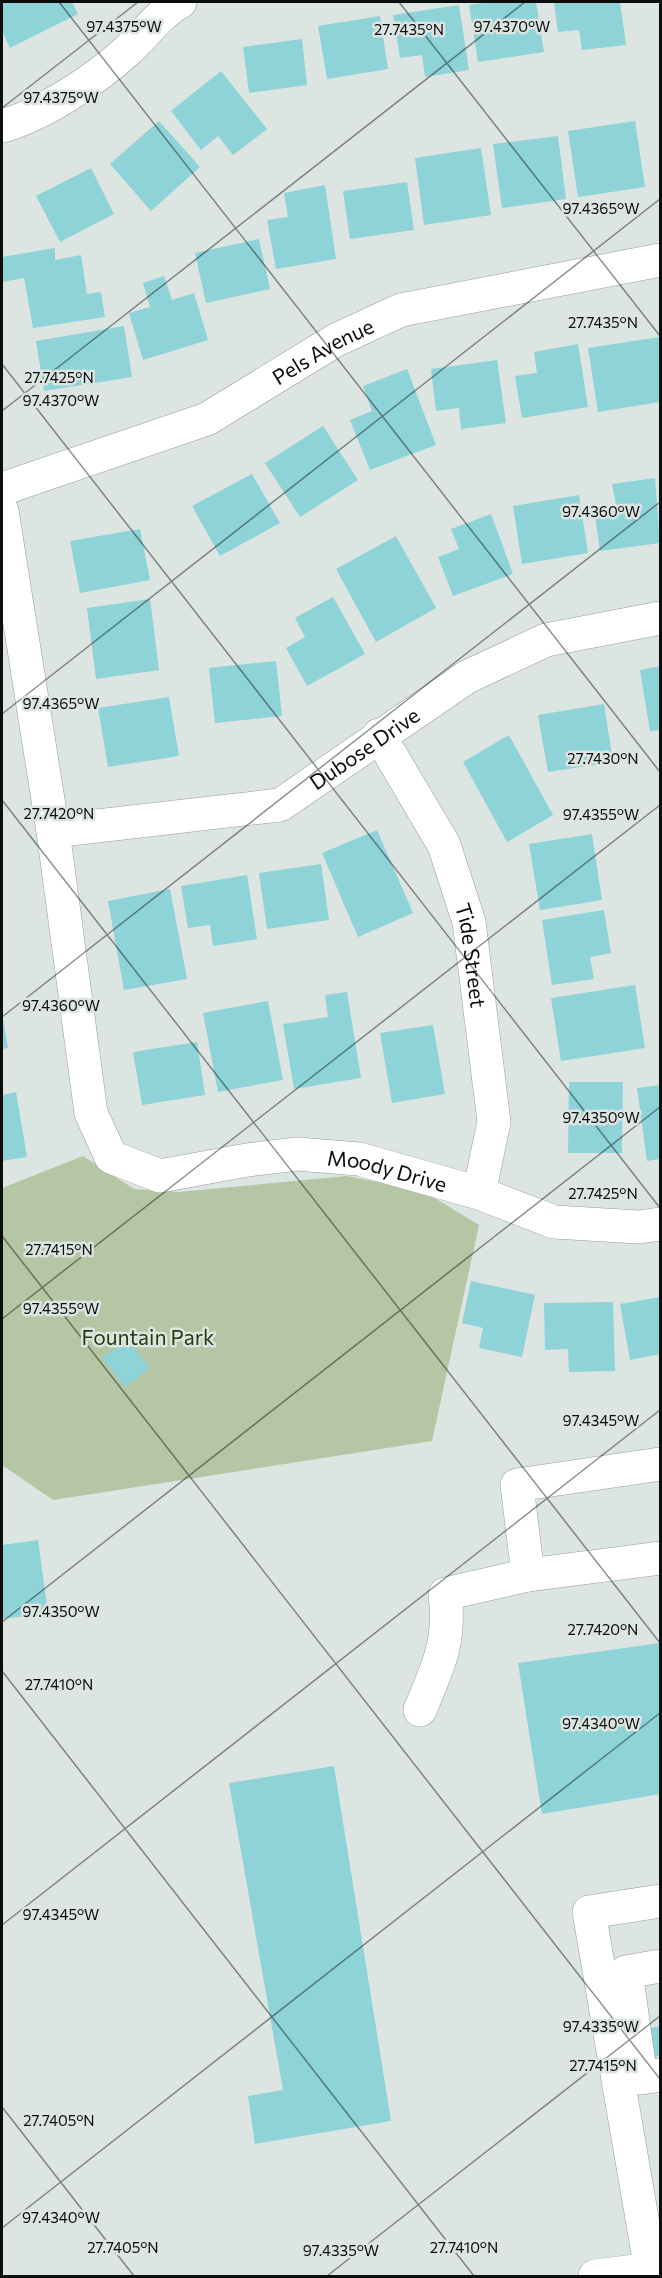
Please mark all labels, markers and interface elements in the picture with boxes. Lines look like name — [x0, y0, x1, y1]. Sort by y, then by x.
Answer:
text: 97.4375°W — [86, 17, 162, 35]
text: 97.4370°W — [474, 17, 550, 35]
text: 27.7435°N — [374, 20, 444, 38]
text: 97.4375°W — [23, 88, 99, 106]
text: 97.4365°W — [563, 199, 639, 217]
street label: Pels Avenue — [267, 312, 377, 389]
text: 27.7435°N — [568, 313, 638, 331]
text: 27.7425°N — [24, 368, 94, 386]
text: 97.4370°W — [23, 391, 99, 409]
text: 97.4360°W — [562, 502, 640, 520]
text: 97.4365°W — [23, 694, 99, 712]
street label: Dubose Drive — [304, 701, 423, 794]
text: 27.7430°N — [567, 749, 639, 767]
text: 27.7420°N — [24, 804, 94, 822]
text: 97.4355°W — [563, 805, 639, 823]
street label: Tide Street — [451, 900, 492, 1009]
text: 97.4360°W — [22, 996, 100, 1014]
text: 97.4350°W — [562, 1108, 640, 1126]
street label: Moody Drive — [326, 1144, 450, 1196]
text: 27.7425°N — [568, 1184, 638, 1202]
text: 27.7415°N — [25, 1240, 93, 1258]
text: 97.4355°W — [23, 1299, 99, 1317]
park label: Fountain Park — [82, 1324, 214, 1349]
text: 97.4345°W — [563, 1411, 639, 1429]
text: 97.4350°W — [22, 1602, 100, 1620]
text: 27.7420°N — [568, 1620, 638, 1638]
text: 27.7410°N — [25, 1675, 93, 1693]
text: 97.4340°W — [562, 1714, 640, 1732]
text: 97.4345°W — [23, 1905, 99, 1923]
text: 97.4335°W — [563, 2017, 639, 2035]
text: 27.7415°N — [569, 2056, 637, 2074]
text: 27.7405°N — [23, 2111, 95, 2129]
text: 97.4340°W — [22, 2208, 100, 2226]
text: 27.7405°N — [87, 2238, 159, 2256]
text: 27.7410°N — [430, 2238, 498, 2256]
text: 97.4335°W — [303, 2241, 379, 2259]

